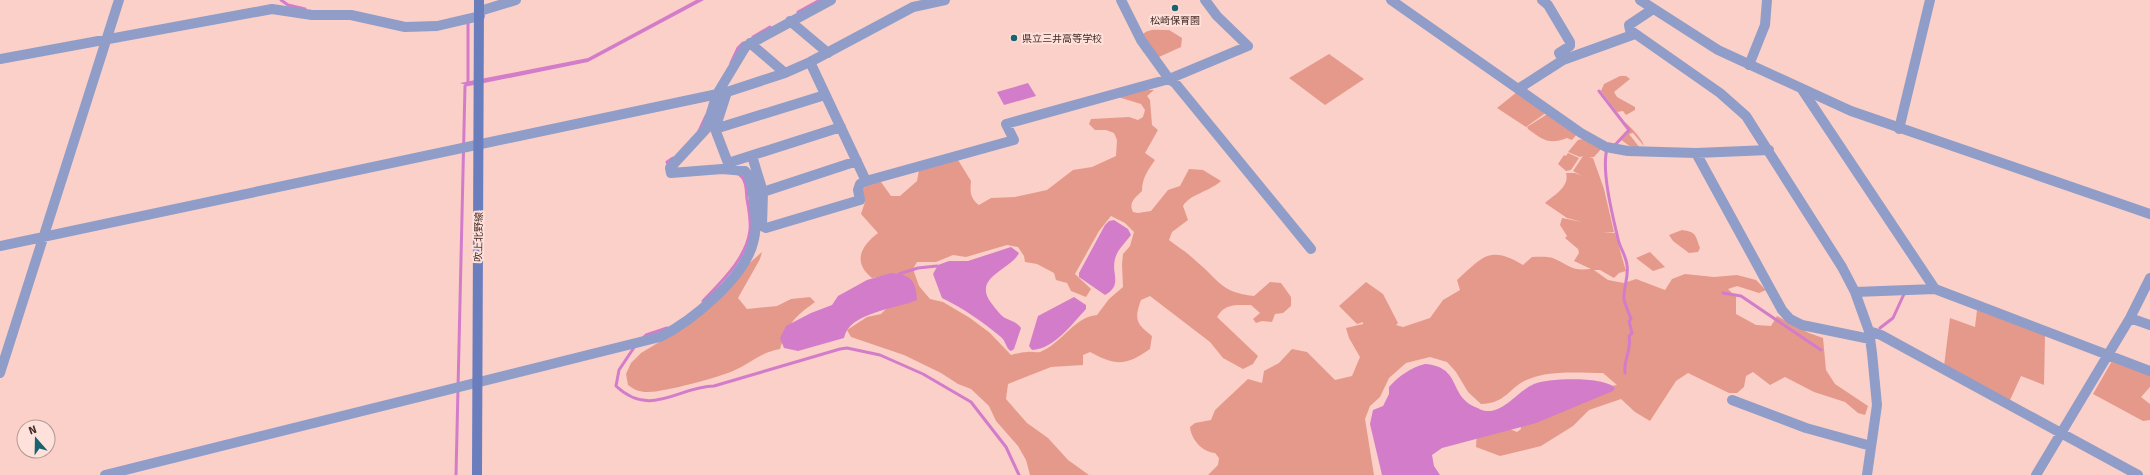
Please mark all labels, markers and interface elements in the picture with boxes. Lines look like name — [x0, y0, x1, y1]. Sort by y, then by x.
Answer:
marker: 松崎保育園 — [1170, 3, 1180, 13]
place label: 松崎保育園 — [1150, 15, 1200, 27]
marker: 県立三井高等学校 — [1009, 33, 1019, 43]
place label: 県立三井高等学校 — [1022, 33, 1102, 45]
street label: 吹上北野線 — [473, 212, 485, 262]
north arrow — [16, 419, 56, 459]
text: N — [27, 423, 39, 437]

